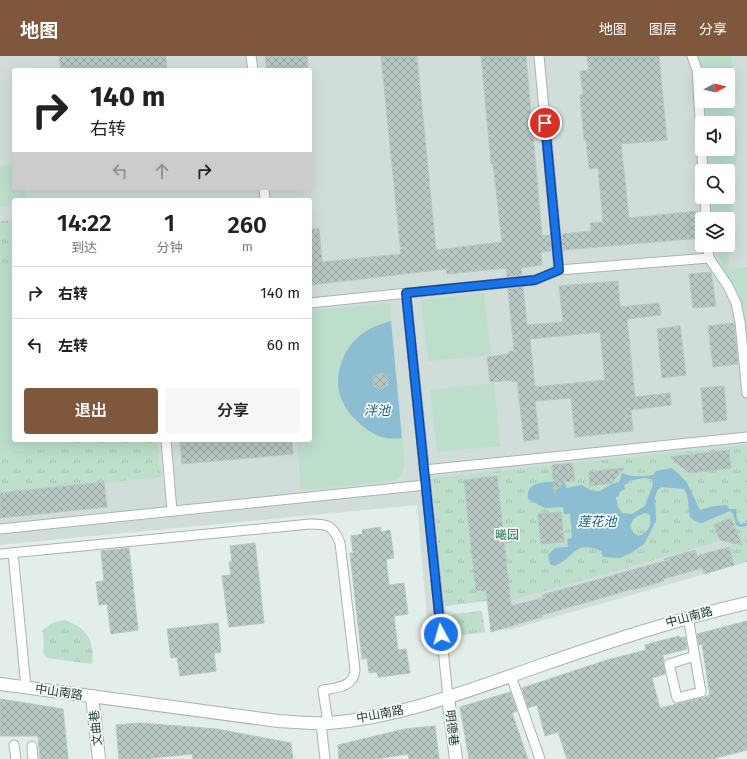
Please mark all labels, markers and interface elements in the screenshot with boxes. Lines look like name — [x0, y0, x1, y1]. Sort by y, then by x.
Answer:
text: 地图 — [20, 19, 58, 42]
text: 地图 — [599, 21, 627, 38]
text: 图层 — [649, 21, 677, 38]
text: 分享 — [699, 21, 727, 38]
north arrow — [695, 68, 735, 108]
map controls — [695, 68, 735, 252]
text: 140 m — [90, 80, 166, 113]
icon: right — [24, 84, 76, 136]
pin — [528, 106, 562, 140]
icon: arrive — [534, 112, 556, 134]
button: sound — [695, 116, 735, 156]
text: 右转 — [90, 118, 126, 140]
icon: left — [109, 160, 131, 182]
icon: ahead — [151, 160, 173, 182]
icon: right — [193, 160, 215, 182]
button: search — [695, 164, 735, 204]
text: 14:22 — [57, 209, 112, 237]
text: 1 — [164, 209, 175, 237]
text: 260 — [227, 211, 267, 239]
button: layers — [695, 212, 735, 252]
text: m — [242, 239, 253, 254]
text: 到达 — [71, 240, 97, 255]
text: 分钟 — [157, 240, 183, 255]
icon: right — [24, 282, 46, 304]
text: 140 m — [260, 284, 300, 302]
text: 右转 — [58, 285, 88, 303]
icon: left — [24, 334, 46, 356]
text: 60 m — [267, 336, 300, 354]
text: 左转 — [58, 337, 88, 355]
button: 退出 — [24, 388, 158, 434]
button: 分享 — [166, 388, 300, 434]
water label: 泮池 — [364, 403, 392, 418]
water label: 莲花池 — [577, 514, 618, 529]
park label: 曦园 — [495, 528, 519, 542]
street label: 中山南路 — [664, 604, 714, 630]
position arrow — [420, 613, 462, 655]
street label: 中山南路 — [34, 682, 84, 702]
street label: 中山南路 — [355, 703, 405, 725]
street label: 文曲巷 — [87, 709, 105, 747]
street label: 明德巷 — [443, 709, 461, 747]

